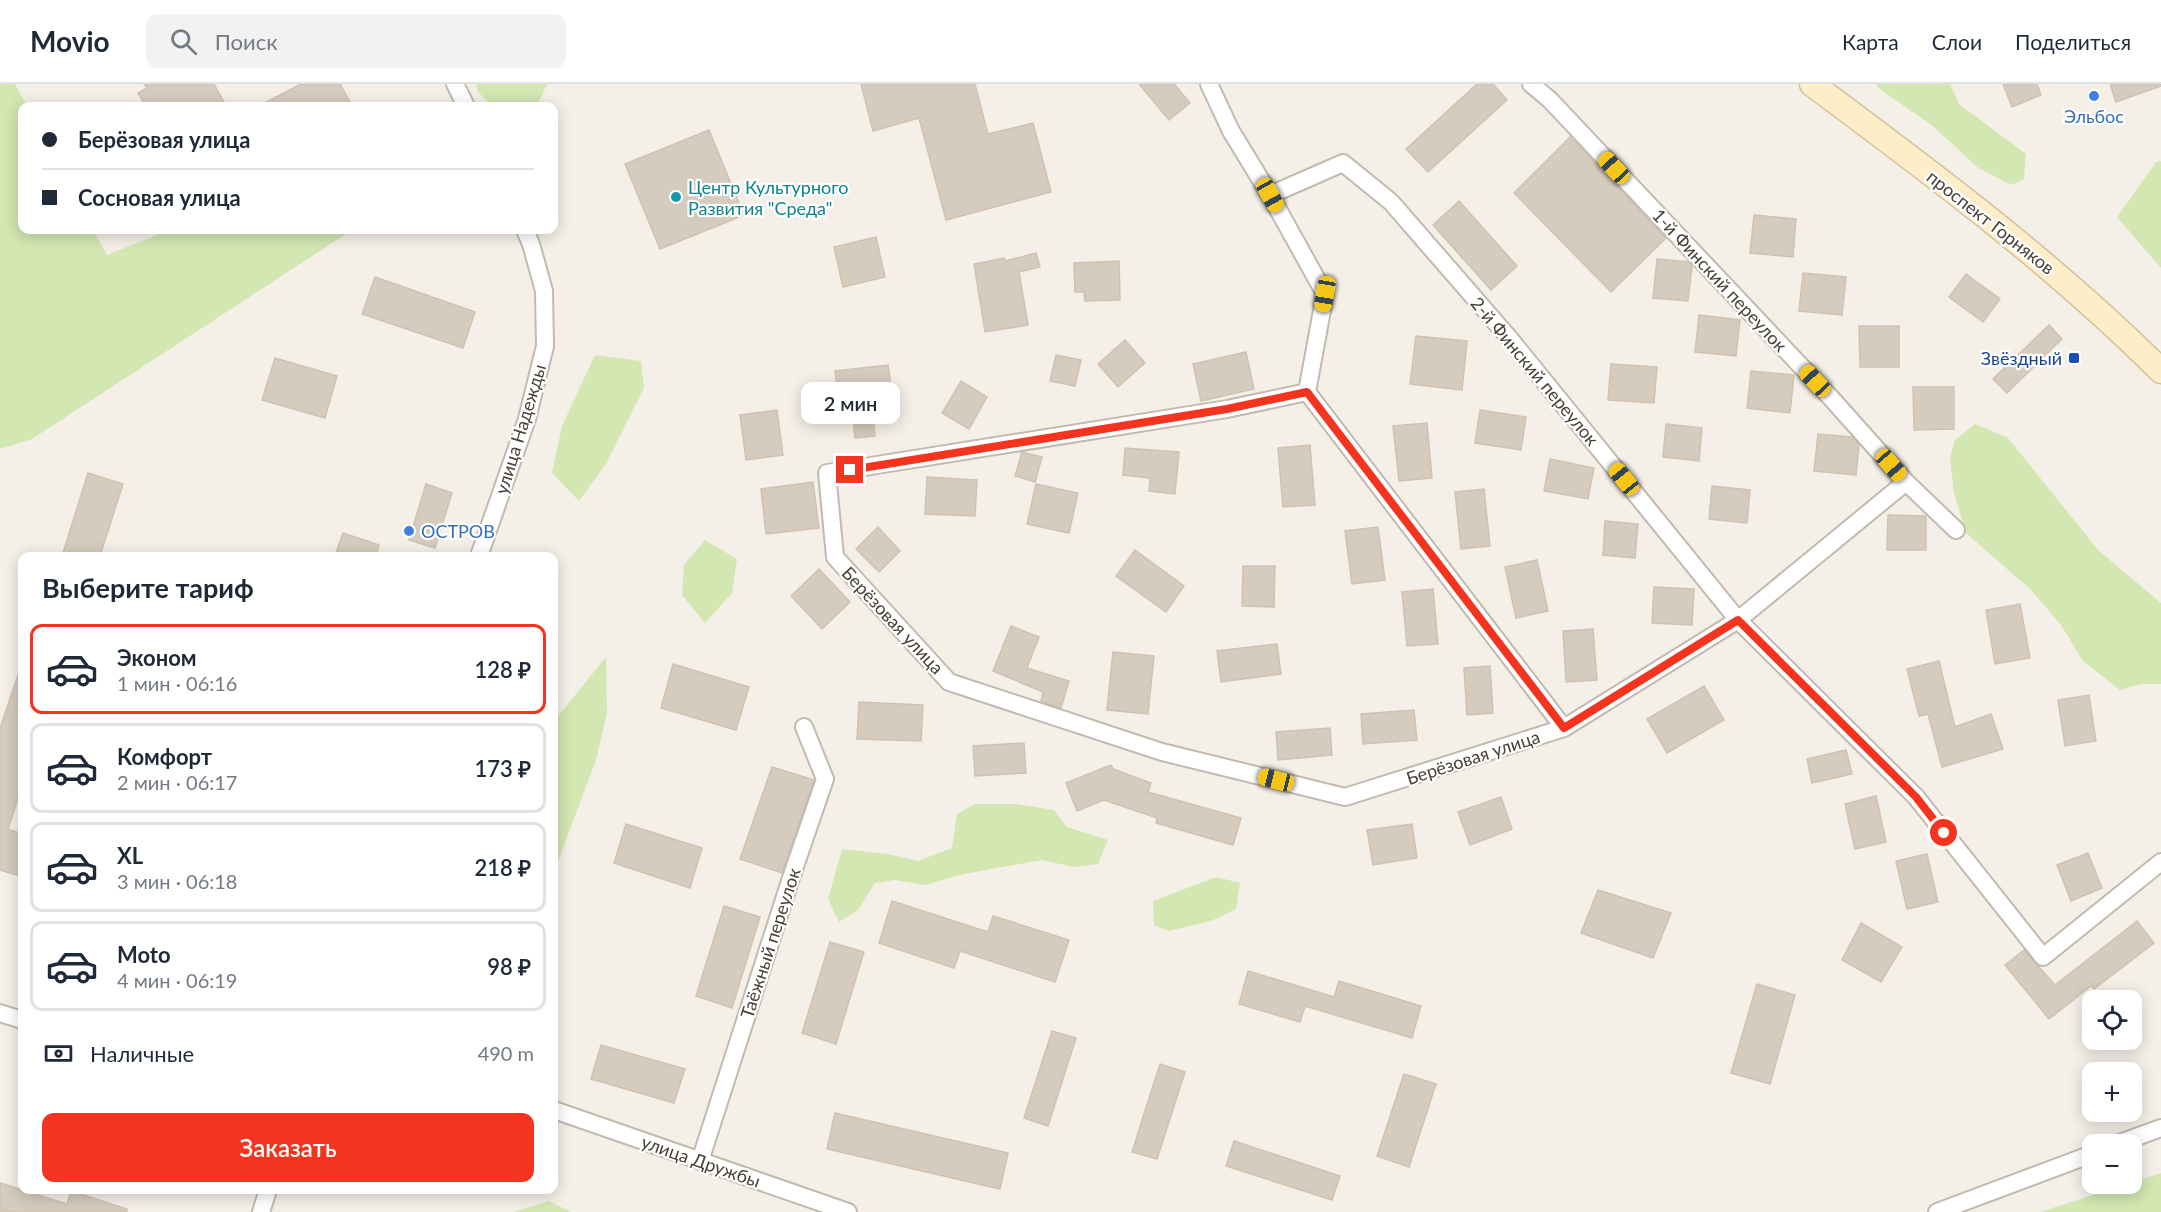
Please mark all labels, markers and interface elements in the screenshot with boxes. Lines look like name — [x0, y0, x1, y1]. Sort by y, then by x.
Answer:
search box — [146, 14, 566, 68]
text: Movio — [30, 24, 110, 58]
icon: search — [167, 25, 200, 58]
text: Поиск — [215, 28, 278, 55]
text: Карта — [1842, 29, 1899, 54]
text: Слои — [1932, 29, 1982, 54]
text: Поделиться — [2015, 29, 2131, 54]
marker: Эльбос — [2087, 89, 2101, 103]
place label: Эльбос — [2064, 105, 2124, 127]
text: Берёзовая улица — [78, 126, 250, 153]
car — [1595, 149, 1633, 187]
street label: проспект Горняков — [1923, 165, 2059, 279]
car — [1253, 175, 1287, 215]
place label: Центр Культурного Развития "Среда" — [688, 176, 848, 219]
text: Сосновая улица — [78, 184, 241, 211]
marker: Центр Культурного Развития "Среда" — [669, 190, 683, 204]
street label: 1-й Финский переулок — [1648, 204, 1792, 356]
car — [1313, 275, 1337, 313]
street label: 2-й Финский переулок — [1466, 292, 1604, 450]
place label: Звёздный — [1981, 347, 2062, 369]
marker: Звёздный — [2067, 351, 2081, 365]
street label: улица Надежды — [490, 361, 550, 497]
car — [1796, 362, 1834, 400]
callout: 2 мин — [800, 383, 900, 425]
text: 2 мин — [824, 391, 877, 415]
car — [1872, 446, 1910, 484]
route end — [836, 456, 863, 483]
car — [1606, 459, 1642, 499]
place label: ОСТРОВ — [421, 520, 495, 542]
marker: ОСТРОВ — [402, 524, 416, 538]
street label: Берёзовая улица — [838, 562, 948, 678]
text: Выберите тариф — [42, 571, 254, 604]
icon: car — [45, 642, 99, 696]
text: Эконом — [117, 644, 197, 671]
text: 128 ₽ — [474, 656, 531, 683]
text: 1 мин · 06:16 — [117, 671, 237, 695]
street label: Берёзовая улица — [1403, 725, 1543, 789]
icon: car — [45, 741, 99, 795]
text: Комфорт — [117, 743, 212, 770]
text: 173 ₽ — [474, 755, 531, 782]
car — [1256, 767, 1296, 793]
text: 2 мин · 06:17 — [117, 770, 237, 794]
route start — [1930, 819, 1957, 846]
icon: car — [45, 840, 99, 894]
text: XL — [117, 842, 143, 869]
text: 218 ₽ — [474, 854, 531, 881]
street label: Таёжный переулок — [735, 864, 805, 1021]
text: 3 мин · 06:18 — [117, 869, 237, 893]
icon: car — [45, 939, 99, 993]
text: Moto — [117, 941, 171, 968]
text: 98 ₽ — [487, 953, 531, 980]
text: 4 мин · 06:19 — [117, 968, 237, 992]
map controls — [2082, 990, 2142, 1194]
button: locate — [2082, 990, 2142, 1050]
icon: cash — [42, 1037, 75, 1070]
text: Наличные — [90, 1040, 194, 1067]
text: 490 m — [478, 1041, 534, 1065]
button: + — [2082, 1062, 2142, 1122]
button: Заказать — [42, 1113, 534, 1182]
street label: улица Дружбы — [639, 1130, 763, 1192]
button: − — [2082, 1134, 2142, 1194]

